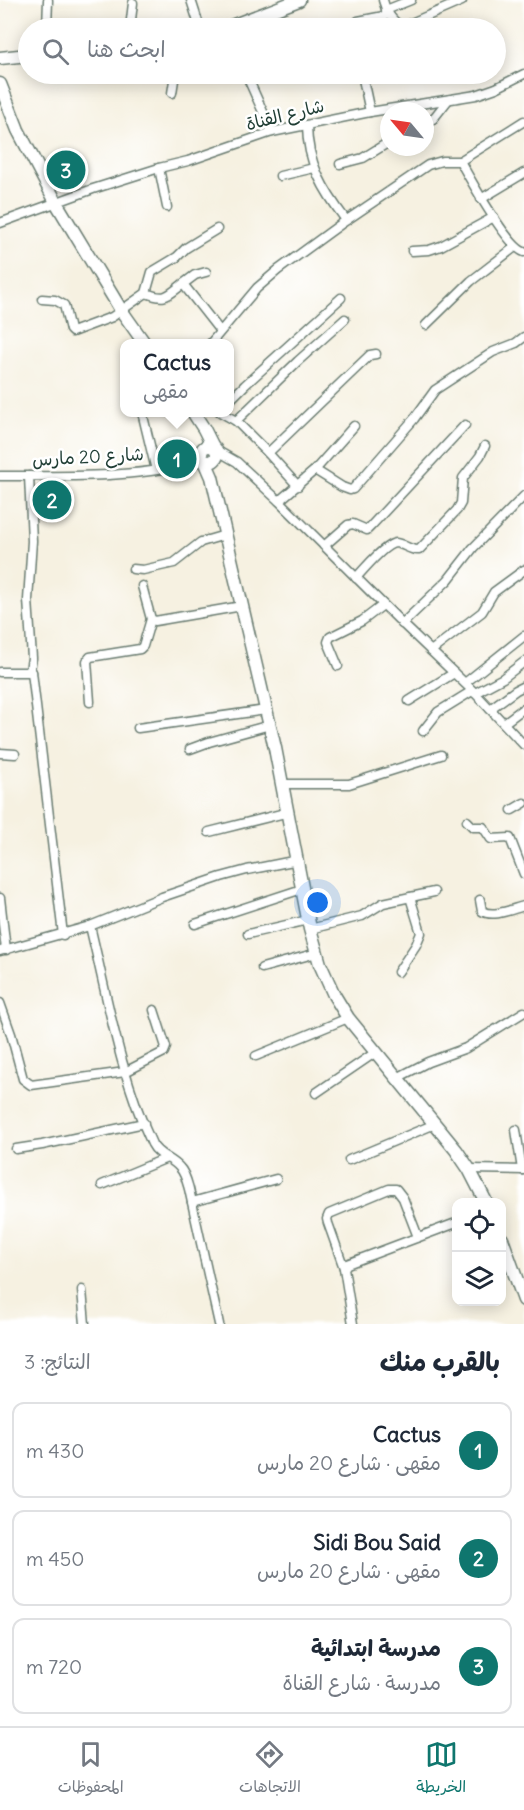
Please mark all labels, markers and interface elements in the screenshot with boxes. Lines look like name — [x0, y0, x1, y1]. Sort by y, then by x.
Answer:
search box — [18, 18, 506, 84]
icon: search — [39, 35, 72, 68]
text: ابحث هنا — [87, 35, 166, 63]
street label: شارع القناة — [243, 94, 327, 136]
north arrow — [380, 102, 434, 156]
pin: 3 — [46, 148, 86, 192]
popup — [120, 339, 234, 417]
text: Cactus — [143, 348, 211, 376]
text: مقهى — [143, 378, 189, 403]
pin: 1 — [158, 436, 196, 482]
street label: شارع 20 مارس — [32, 442, 144, 472]
pin: 2 — [32, 478, 72, 522]
your location — [303, 888, 332, 917]
map controls — [452, 1198, 506, 1306]
button: locate — [452, 1198, 506, 1252]
button: layers — [452, 1252, 506, 1306]
text: بالقرب منك — [380, 1345, 500, 1378]
text: النتائج: 3 — [24, 1349, 91, 1374]
text: Cactus — [373, 1420, 441, 1448]
text: 430 m — [26, 1438, 84, 1463]
text: 1 — [475, 1438, 482, 1463]
text: مقهى · شارع 20 مارس — [257, 1450, 441, 1475]
text: Sidi Bou Said — [313, 1528, 441, 1556]
text: 450 m — [26, 1546, 85, 1571]
text: 2 — [473, 1546, 484, 1571]
text: مقهى · شارع 20 مارس — [257, 1558, 441, 1583]
text: مدرسة ابتدائية — [311, 1634, 441, 1662]
text: 720 m — [26, 1654, 82, 1679]
text: 3 — [473, 1654, 484, 1679]
text: مدرسة · شارع القناة — [283, 1670, 441, 1695]
tab: المحفوظات — [58, 1738, 124, 1801]
tab: الاتجاهات — [239, 1738, 301, 1801]
tab: الخريطة — [416, 1738, 466, 1801]

